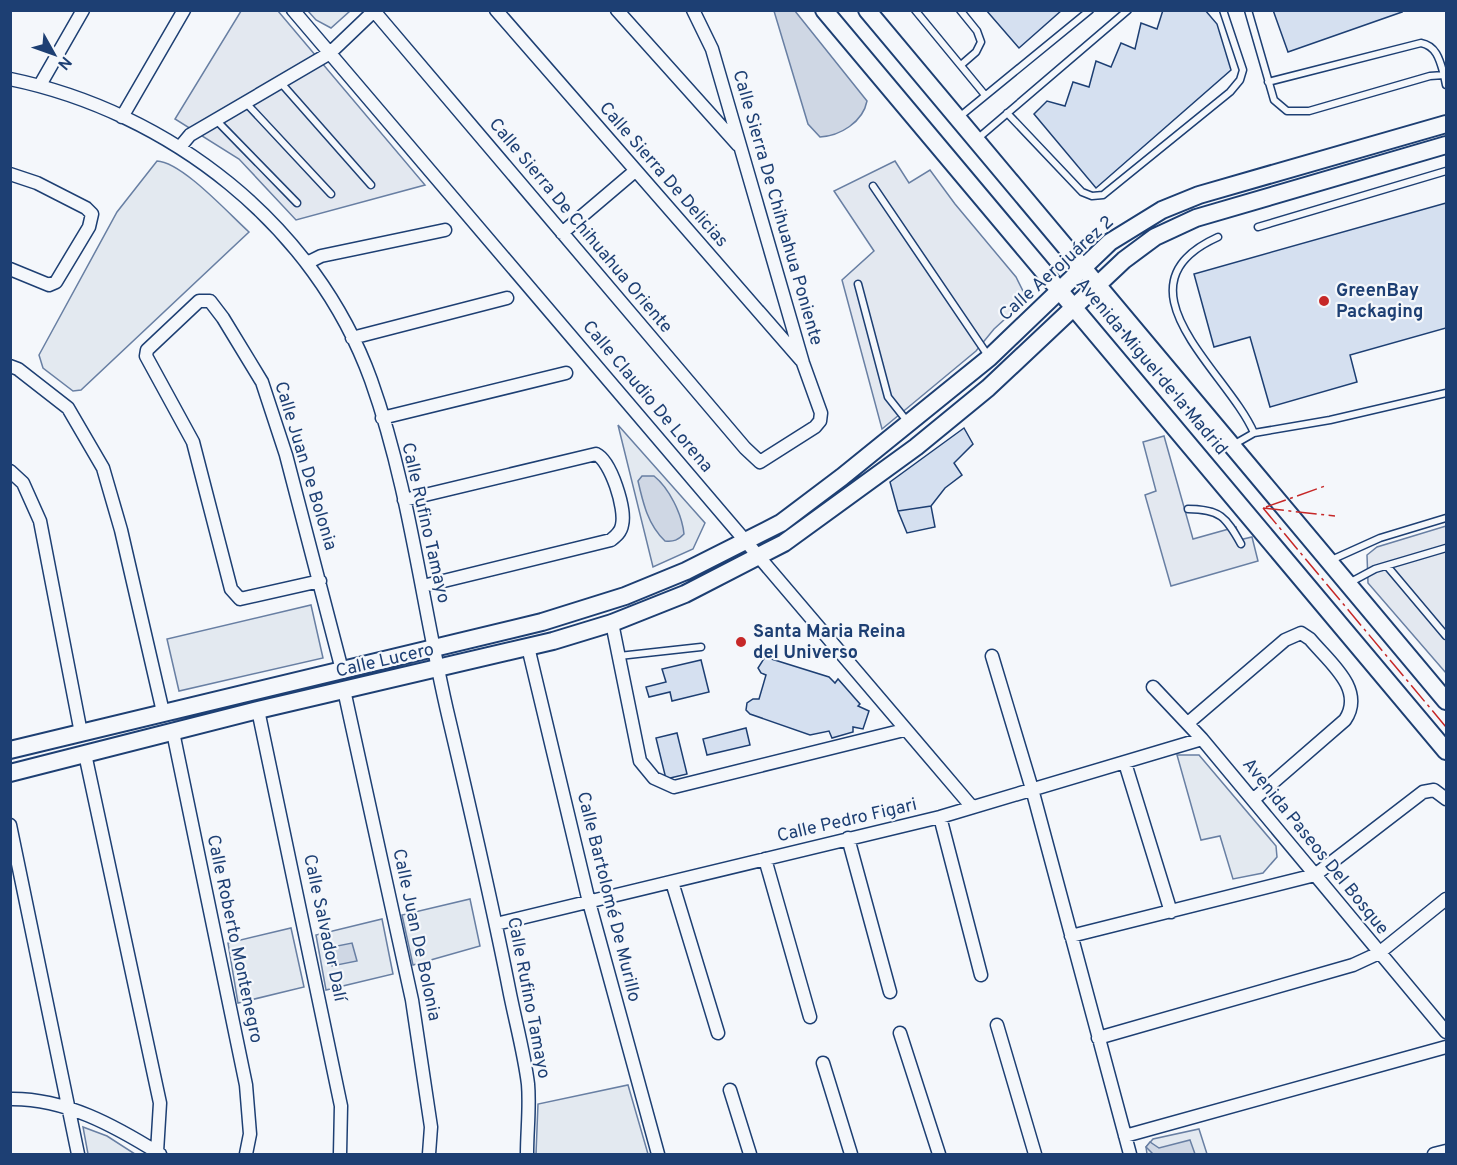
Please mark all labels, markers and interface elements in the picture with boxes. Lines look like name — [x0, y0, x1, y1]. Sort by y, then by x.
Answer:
north arrow — [24, 24, 84, 84]
text: N — [53, 52, 75, 73]
street label: Calle Sierra De Chihuahua Poniente — [727, 68, 827, 348]
street label: Calle Sierra De Delicias — [593, 97, 733, 253]
street label: Calle Sierra De Chihuahua Oriente — [483, 114, 677, 338]
street label: Calle Aerojuárez 2 — [995, 211, 1119, 327]
street label: Avenida Miguel de la Madrid — [1070, 274, 1232, 460]
place label: GreenBay Packaging — [1336, 280, 1424, 324]
marker: GreenBay Packaging — [1317, 294, 1331, 308]
street label: Calle Claudio De Lorena — [577, 316, 717, 478]
street label: Calle Juan De Bolonia — [268, 379, 342, 553]
street label: Calle Rufino Tamayo — [395, 440, 455, 606]
place label: Santa Maria Reina del Universo — [753, 621, 906, 665]
marker: Santa Maria Reina del Universo — [734, 635, 748, 649]
street label: Calle Lucero — [334, 639, 436, 683]
street label: Avenida Paseos Del Bosque — [1237, 754, 1393, 940]
street label: Calle Bartolomé De Murillo — [571, 789, 645, 1005]
street label: Calle Pedro Figari — [775, 794, 919, 848]
street label: Calle Roberto Montenegro — [201, 833, 267, 1045]
street label: Calle Juan De Bolonia — [387, 847, 445, 1023]
street label: Calle Salvador Dalí — [297, 852, 351, 1005]
street label: Calle Rufino Tamayo — [501, 915, 555, 1081]

